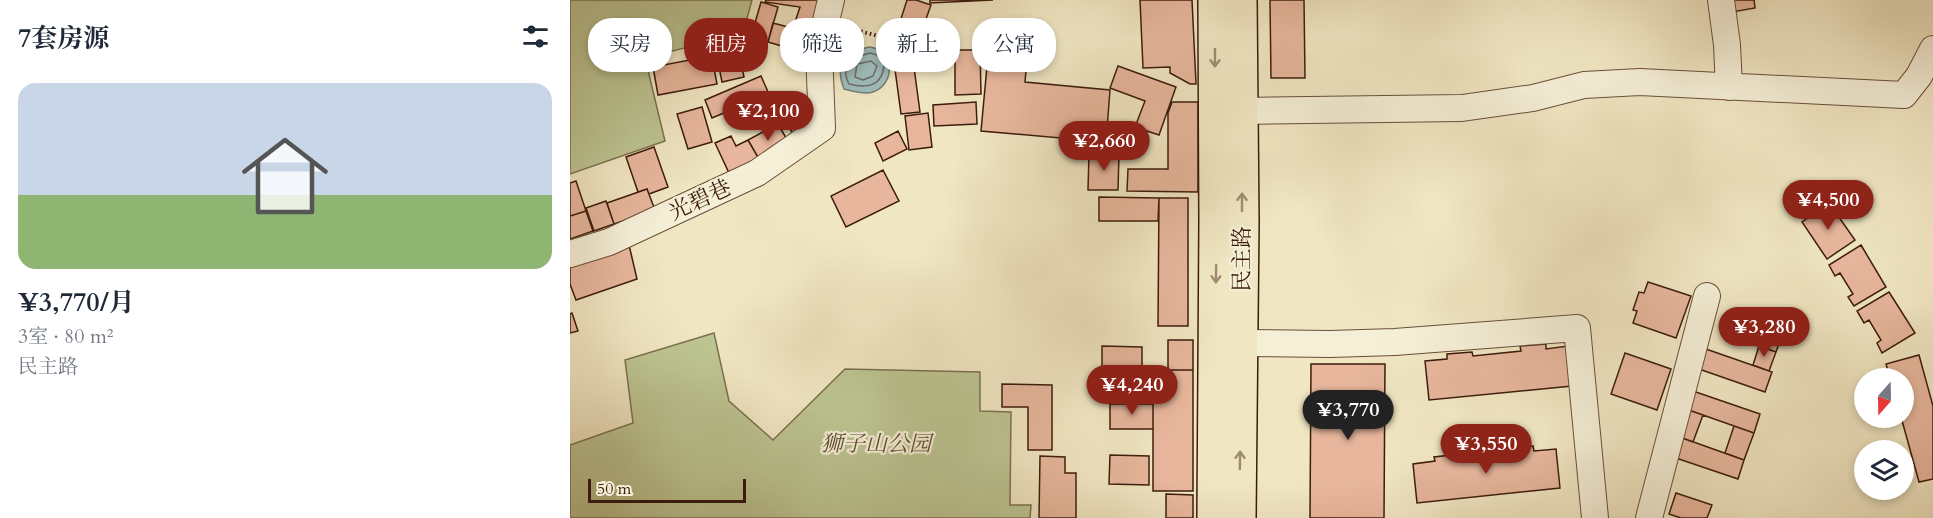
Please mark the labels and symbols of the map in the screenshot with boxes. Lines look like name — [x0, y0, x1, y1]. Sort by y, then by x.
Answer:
one-way arrow — [1209, 48, 1221, 68]
pin: ¥2,100 — [719, 91, 817, 142]
pin: ¥2,660 — [1055, 121, 1153, 172]
street label: 光碧巷 — [664, 172, 736, 228]
pin: ¥4,500 — [1779, 180, 1877, 231]
one-way arrow — [1236, 192, 1248, 212]
street label: 民主路 — [1227, 226, 1257, 292]
one-way arrow — [1210, 264, 1222, 284]
pin: ¥3,280 — [1715, 307, 1813, 358]
pin: ¥4,240 — [1083, 365, 1181, 416]
north arrow — [1854, 368, 1914, 428]
pin: ¥3,770 — [1299, 390, 1397, 441]
pin: ¥3,550 — [1437, 424, 1535, 475]
park label: 狮子山公园 — [821, 429, 934, 459]
one-way arrow — [1234, 450, 1245, 470]
scale bar — [588, 476, 746, 504]

